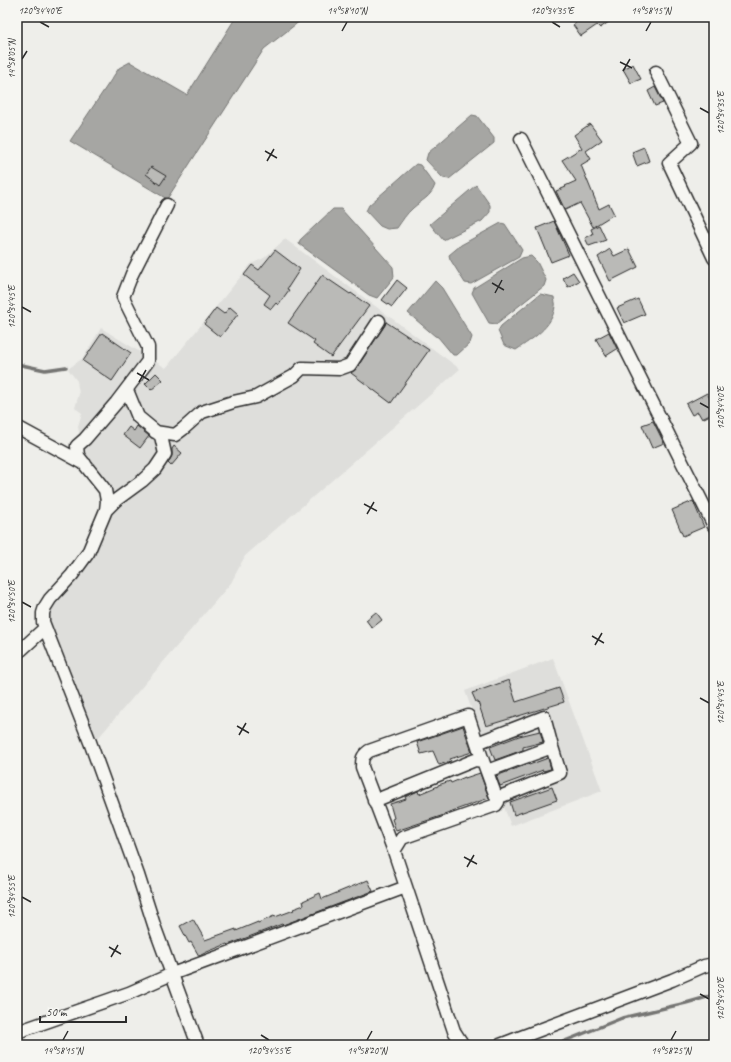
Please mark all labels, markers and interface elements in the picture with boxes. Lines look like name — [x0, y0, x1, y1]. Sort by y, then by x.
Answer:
text: 120°34'40"E — [18, 4, 63, 17]
text: 14°58'10"N — [327, 4, 369, 17]
text: 120°34'35"E — [530, 4, 575, 17]
text: 14°58'15"N — [631, 4, 673, 17]
text: 14°58'05"N — [5, 37, 18, 79]
text: 120°34'35"E — [714, 90, 727, 135]
text: 120°34'45"E — [5, 284, 18, 329]
text: 120°34'40"E — [714, 385, 727, 430]
text: 120°34'50"E — [5, 579, 18, 624]
text: 120°34'45"E — [714, 680, 727, 725]
text: 120°34'55"E — [5, 874, 18, 919]
text: 120°34'50"E — [714, 976, 727, 1021]
scale bar — [40, 998, 126, 1024]
text: 50 m — [46, 1004, 68, 1020]
text: 14°58'15"N — [43, 1044, 85, 1057]
text: 120°34'55"E — [247, 1044, 292, 1057]
text: 14°58'20"N — [347, 1044, 389, 1057]
text: 14°58'25"N — [651, 1044, 693, 1057]

